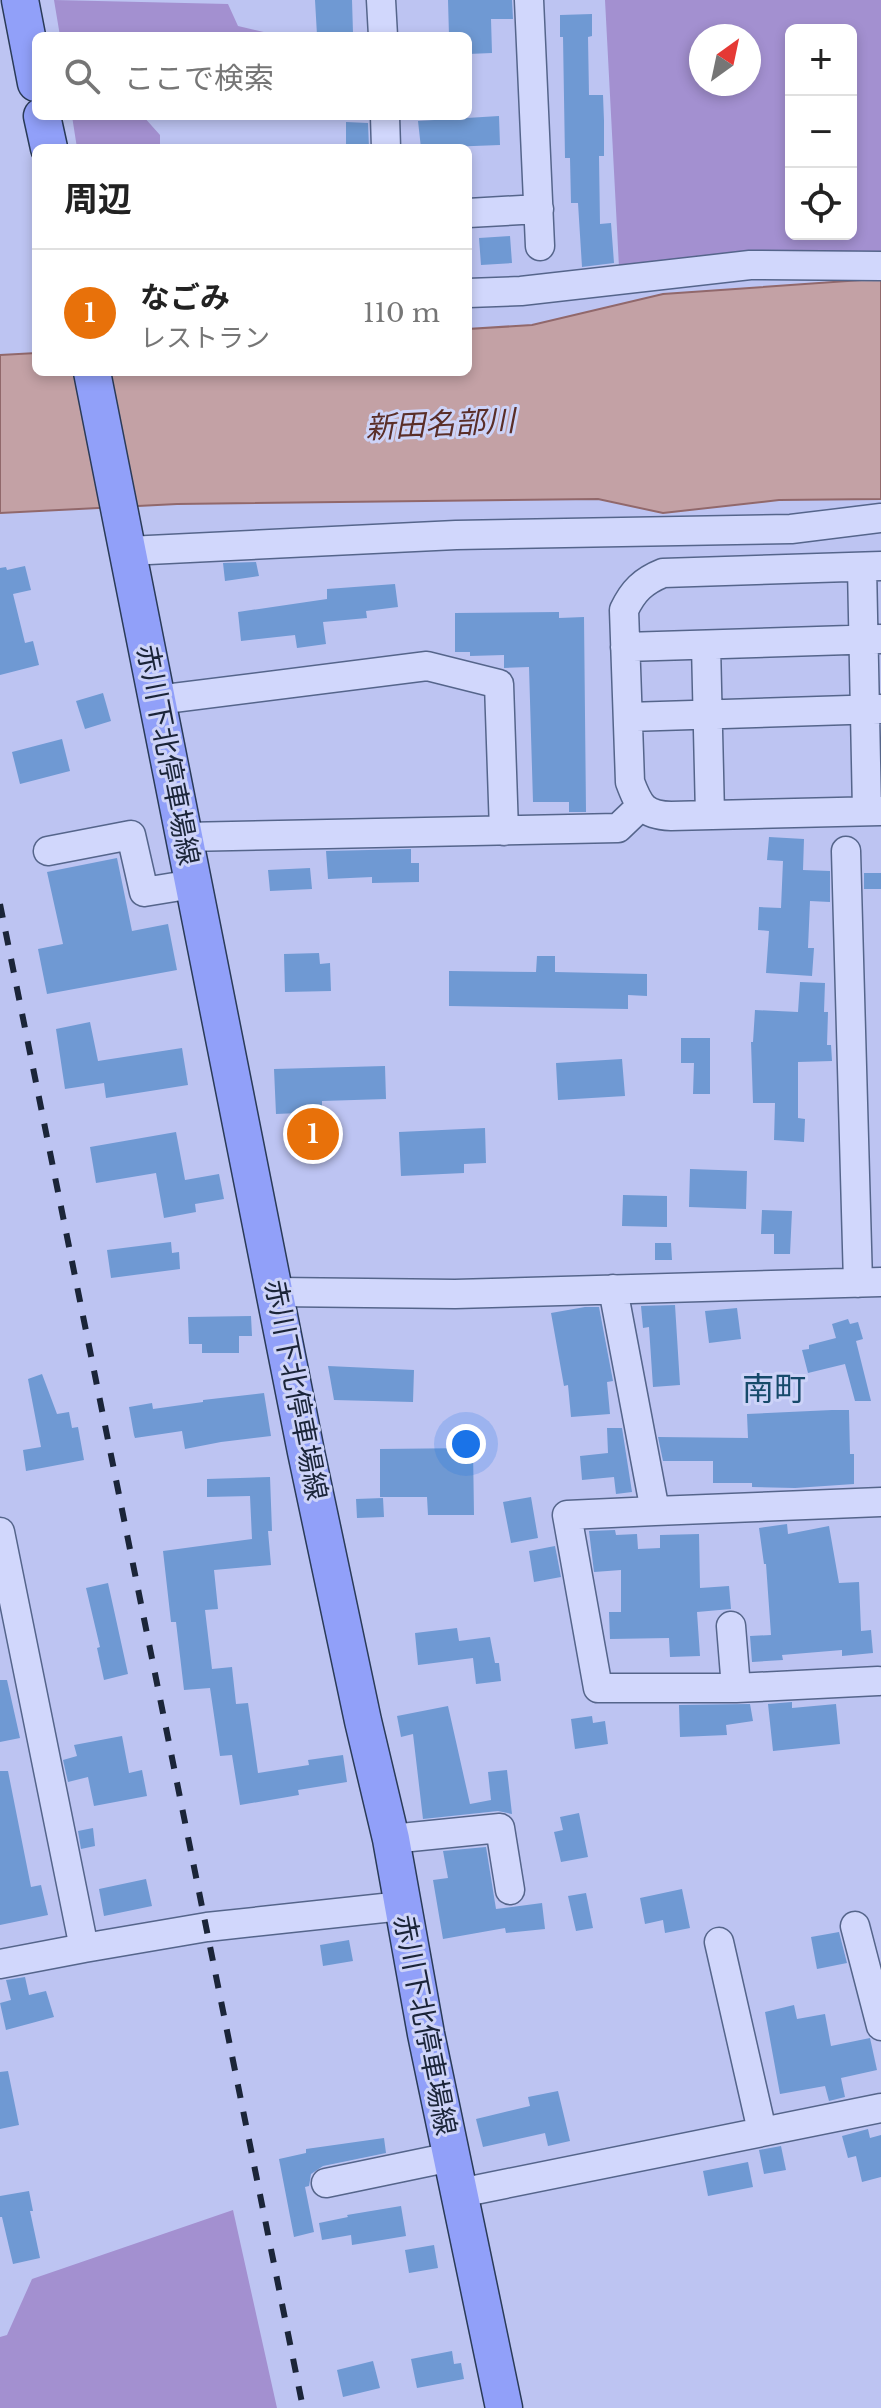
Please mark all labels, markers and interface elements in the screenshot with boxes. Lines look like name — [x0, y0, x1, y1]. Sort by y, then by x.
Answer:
north arrow — [689, 24, 761, 96]
map controls — [785, 24, 857, 240]
button: + — [785, 24, 857, 96]
search box — [32, 32, 472, 120]
icon: search — [60, 54, 104, 98]
text: ここで検索 — [124, 60, 274, 97]
button: − — [785, 96, 857, 168]
button: locate — [785, 168, 857, 240]
text: 周辺 — [64, 178, 132, 220]
text: なごみ — [140, 279, 230, 316]
text: 1 — [84, 297, 96, 329]
text: 110 m — [363, 297, 440, 329]
text: レストラン — [140, 322, 270, 354]
water label: 新田名部川 — [364, 401, 519, 446]
street label: 赤川下北停車場線 — [129, 642, 207, 868]
pin: 1 — [287, 1104, 339, 1164]
street label: 赤川下北停車場線 — [257, 1277, 335, 1503]
district label: 南町 — [742, 1369, 806, 1409]
your location — [446, 1424, 486, 1464]
street label: 赤川下北停車場線 — [386, 1912, 464, 2138]

